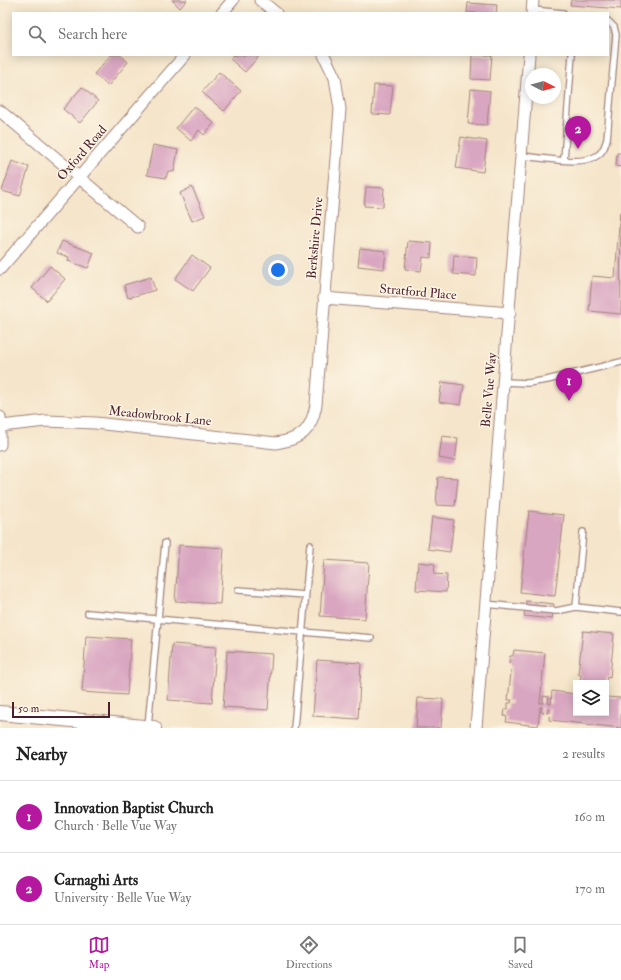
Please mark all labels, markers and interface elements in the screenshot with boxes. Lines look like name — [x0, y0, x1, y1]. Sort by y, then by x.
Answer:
search box — [12, 12, 609, 56]
icon: search — [26, 23, 48, 45]
text: Search here — [58, 25, 127, 44]
north arrow — [525, 68, 561, 104]
pin: 2 — [565, 116, 591, 149]
street label: Oxford Road — [54, 122, 111, 184]
street label: Berkshire Drive — [303, 196, 327, 280]
your location — [268, 260, 288, 280]
street label: Stratford Place — [379, 281, 458, 303]
street label: Belle Vue Way — [478, 352, 501, 428]
pin: 1 — [556, 368, 582, 401]
street label: Meadowbrook Lane — [108, 403, 213, 429]
map controls — [573, 680, 609, 716]
button: layers — [573, 680, 609, 716]
scale bar — [12, 700, 110, 719]
text: 50 m — [18, 702, 39, 715]
text: Nearby — [16, 744, 67, 765]
text: 2 results — [562, 746, 605, 762]
text: Innovation Baptist Church — [54, 799, 214, 818]
text: 1 — [27, 809, 31, 825]
text: 160 m — [574, 809, 605, 825]
text: Church · Belle Vue Way — [54, 818, 177, 834]
text: Carnaghi Arts — [54, 871, 138, 890]
text: 2 — [26, 881, 32, 897]
text: 170 m — [575, 881, 605, 897]
text: University · Belle Vue Way — [54, 890, 191, 906]
tab: Map — [88, 934, 110, 971]
tab: Directions — [286, 934, 332, 971]
tab: Saved — [508, 934, 533, 971]

